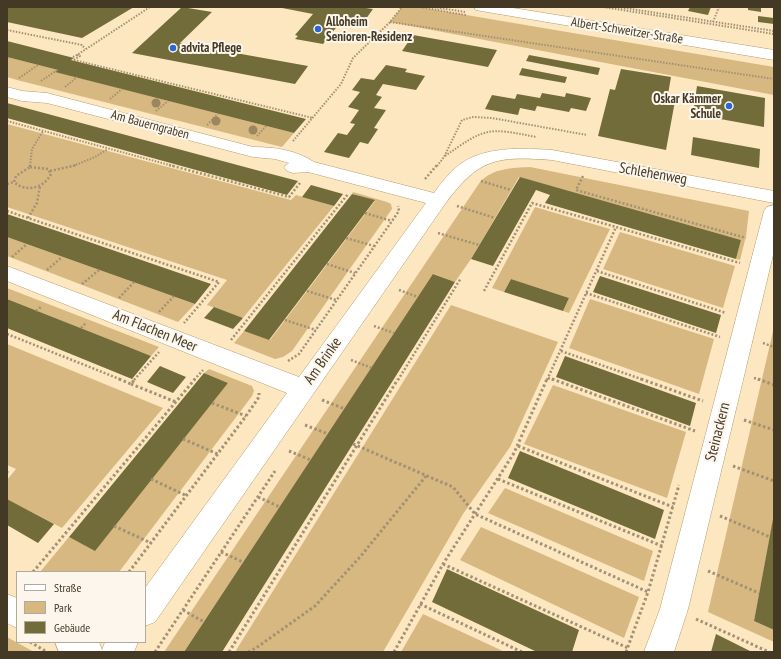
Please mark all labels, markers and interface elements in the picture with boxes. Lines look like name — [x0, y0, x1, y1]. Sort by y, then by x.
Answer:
place label: Alloheim Senioren-Residenz — [326, 14, 412, 45]
street label: Albert-Schweitzer-Straße — [570, 14, 684, 48]
marker: Alloheim Senioren-Residenz — [313, 24, 323, 34]
place label: advita Pflege — [181, 40, 242, 56]
marker: advita Pflege — [168, 43, 178, 53]
place label: Oskar Kämmer Schule — [653, 91, 721, 122]
marker: Oskar Kämmer Schule — [724, 101, 734, 111]
street label: Am Bauerngraben — [109, 107, 191, 143]
street label: Schlehenweg — [618, 159, 688, 189]
street label: Am Flachen Meer — [110, 306, 200, 356]
street label: Am Brinke — [300, 334, 346, 388]
street label: Steinackern — [702, 401, 734, 463]
legend — [16, 571, 146, 643]
text: Straße — [54, 580, 81, 595]
text: Park — [54, 600, 72, 615]
text: Gebäude — [54, 620, 90, 635]

